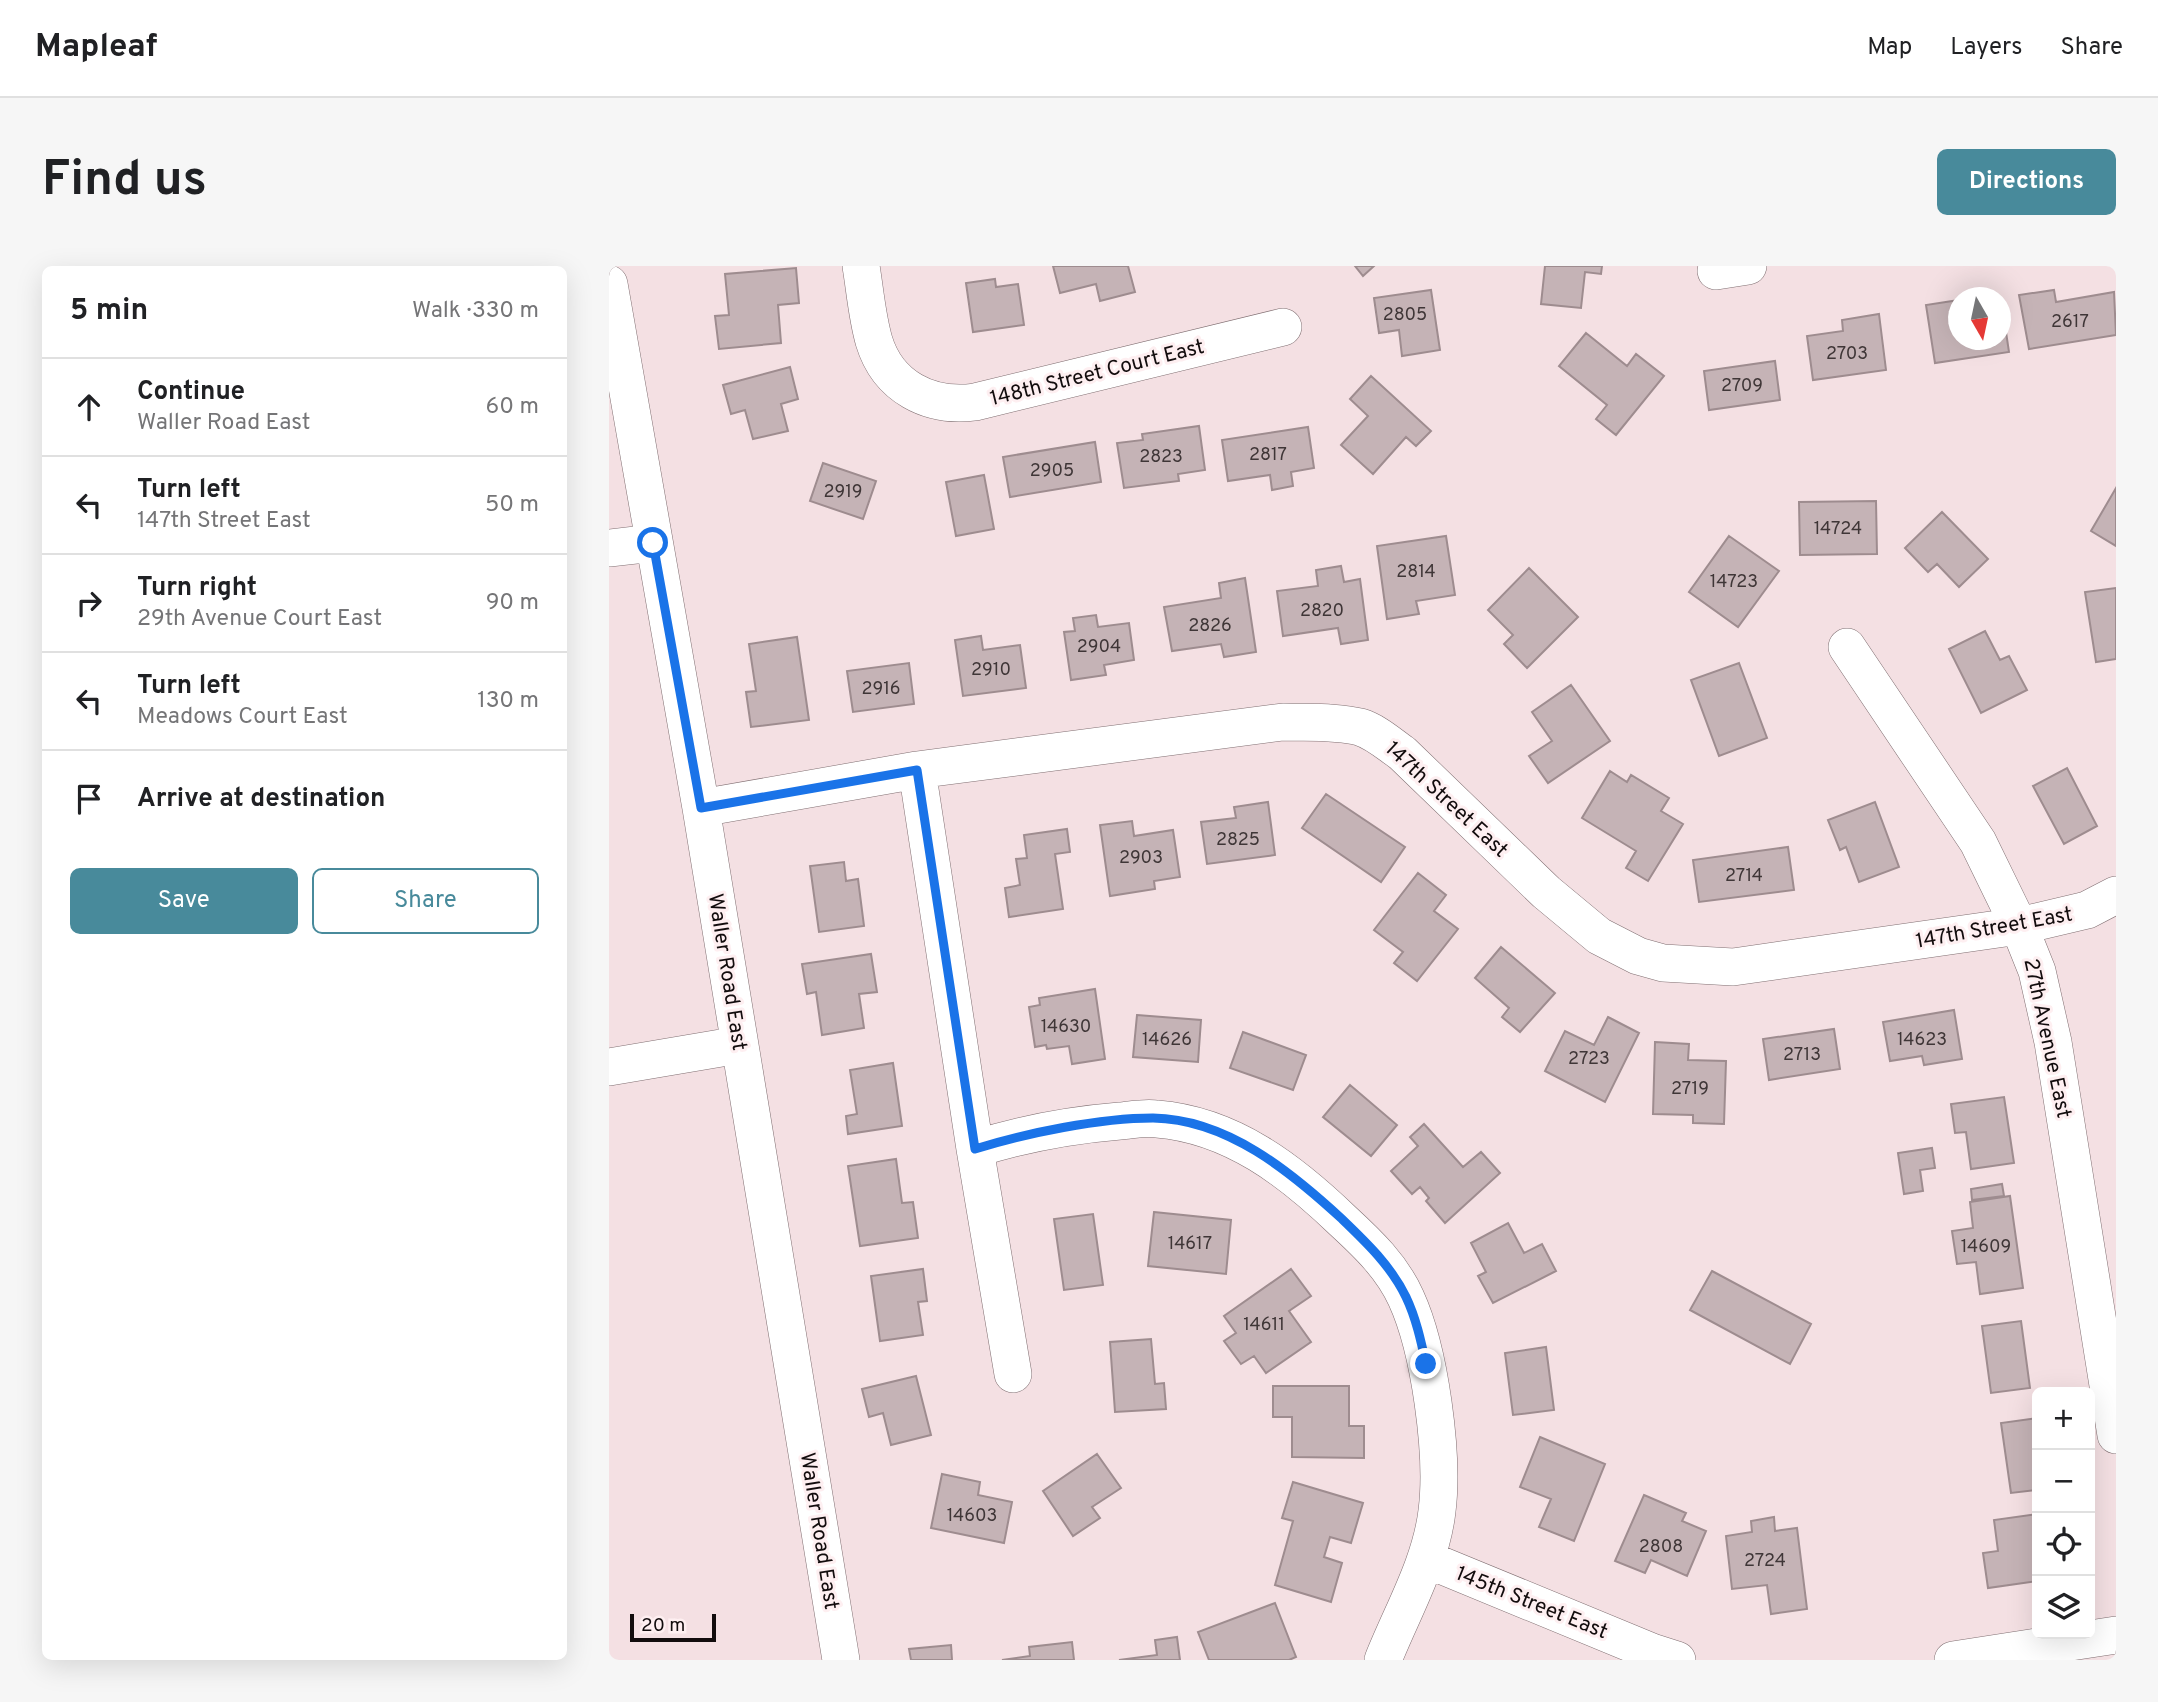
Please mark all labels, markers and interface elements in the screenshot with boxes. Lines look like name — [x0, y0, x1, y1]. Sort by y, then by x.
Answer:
text: Mapleaf — [35, 27, 158, 69]
text: Map — [1867, 33, 1912, 63]
text: Layers — [1950, 33, 2022, 63]
text: Share — [2060, 33, 2123, 63]
button: Directions — [1937, 149, 2116, 215]
text: Find us — [42, 151, 207, 213]
north arrow — [1948, 287, 2011, 350]
text: 5 min — [70, 293, 148, 330]
text: Walk · 330 m — [412, 297, 539, 326]
house number: 2805 — [1383, 304, 1427, 327]
house number: 2617 — [2051, 311, 2089, 334]
street label: 148th Street Court East — [987, 334, 1207, 413]
house number: 2703 — [1826, 343, 1868, 366]
house number: 2709 — [1721, 375, 1763, 398]
text: Continue — [137, 376, 245, 409]
icon: ahead — [70, 388, 108, 426]
text: 60 m — [486, 393, 539, 422]
text: Waller Road East — [137, 409, 311, 438]
house number: 2817 — [1249, 444, 1287, 467]
house number: 2823 — [1139, 446, 1183, 469]
house number: 2905 — [1030, 460, 1074, 483]
text: Turn left — [137, 474, 241, 507]
house number: 2919 — [823, 481, 863, 504]
icon: left — [70, 486, 108, 524]
text: 50 m — [485, 491, 539, 520]
text: 147th Street East — [137, 507, 311, 536]
house number: 14724 — [1814, 518, 1862, 541]
route start — [637, 527, 668, 558]
house number: 2814 — [1396, 561, 1436, 584]
house number: 14723 — [1710, 571, 1758, 594]
text: Turn right — [137, 572, 257, 605]
icon: right — [70, 584, 108, 622]
text: 90 m — [486, 589, 539, 618]
house number: 2820 — [1300, 600, 1344, 623]
text: 29th Avenue Court East — [137, 605, 382, 634]
house number: 2826 — [1188, 615, 1232, 638]
house number: 2904 — [1077, 636, 1121, 659]
house number: 2910 — [971, 659, 1011, 682]
text: Turn left — [137, 670, 241, 703]
house number: 2916 — [861, 678, 901, 701]
icon: left — [70, 682, 108, 720]
text: 130 m — [477, 687, 539, 716]
text: Meadows Court East — [137, 703, 348, 732]
street label: 147th Street East — [1379, 736, 1513, 864]
icon: arrive — [70, 780, 108, 818]
text: Arrive at destination — [137, 783, 385, 816]
house number: 2825 — [1216, 829, 1260, 852]
house number: 2903 — [1119, 847, 1163, 870]
house number: 2714 — [1725, 865, 1763, 888]
button: Save — [70, 868, 298, 934]
button: Share — [312, 868, 539, 934]
street label: Waller Road East — [701, 892, 752, 1053]
street label: 147th Street East — [1914, 901, 2075, 956]
street label: 27th Avenue East — [2016, 956, 2077, 1121]
house number: 14630 — [1041, 1016, 1091, 1039]
house number: 14626 — [1142, 1029, 1192, 1052]
house number: 14623 — [1897, 1029, 1947, 1052]
house number: 2713 — [1783, 1044, 1821, 1067]
house number: 2723 — [1568, 1048, 1610, 1071]
house number: 2719 — [1671, 1078, 1709, 1101]
house number: 14617 — [1168, 1233, 1212, 1256]
house number: 14609 — [1961, 1236, 2011, 1259]
house number: 14611 — [1243, 1314, 1285, 1337]
route end — [1410, 1348, 1441, 1379]
map controls — [2032, 1387, 2095, 1639]
button: + — [2032, 1387, 2095, 1450]
button: − — [2032, 1450, 2095, 1513]
street label: Waller Road East — [793, 1451, 844, 1612]
house number: 14603 — [947, 1505, 997, 1528]
button: locate — [2032, 1513, 2095, 1576]
house number: 2808 — [1639, 1536, 1683, 1559]
house number: 2724 — [1744, 1550, 1786, 1573]
street label: 145th Street East — [1451, 1561, 1611, 1646]
button: layers — [2032, 1576, 2095, 1639]
scale bar — [630, 1611, 716, 1643]
text: 20 m — [641, 1614, 685, 1638]

